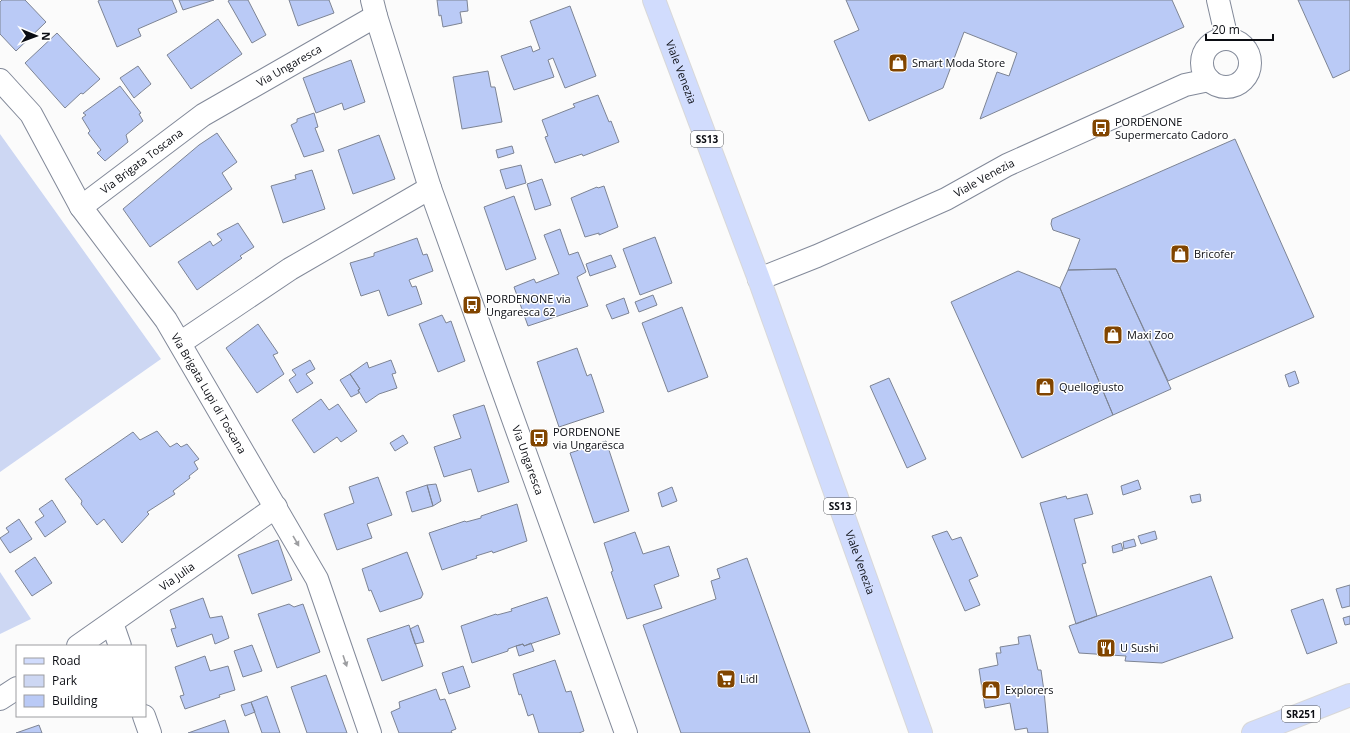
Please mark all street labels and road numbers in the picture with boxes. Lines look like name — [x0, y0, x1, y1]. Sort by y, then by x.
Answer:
street label: Viale Venezia — [663, 38, 700, 106]
street label: Via Ungaresca — [254, 41, 324, 90]
street label: Via Brigata Toscana — [97, 125, 186, 197]
road number: SS13 — [691, 131, 723, 147]
street label: Viale Venezia — [951, 155, 1016, 200]
street label: Via Brigata Lupi di Toscana — [168, 330, 250, 456]
street label: Via Ungaresca — [509, 423, 548, 497]
road number: SS13 — [824, 498, 856, 514]
street label: Viale Venezia — [842, 528, 879, 596]
street label: Via Julia — [156, 559, 197, 594]
road number: SR251 — [1282, 706, 1320, 722]

